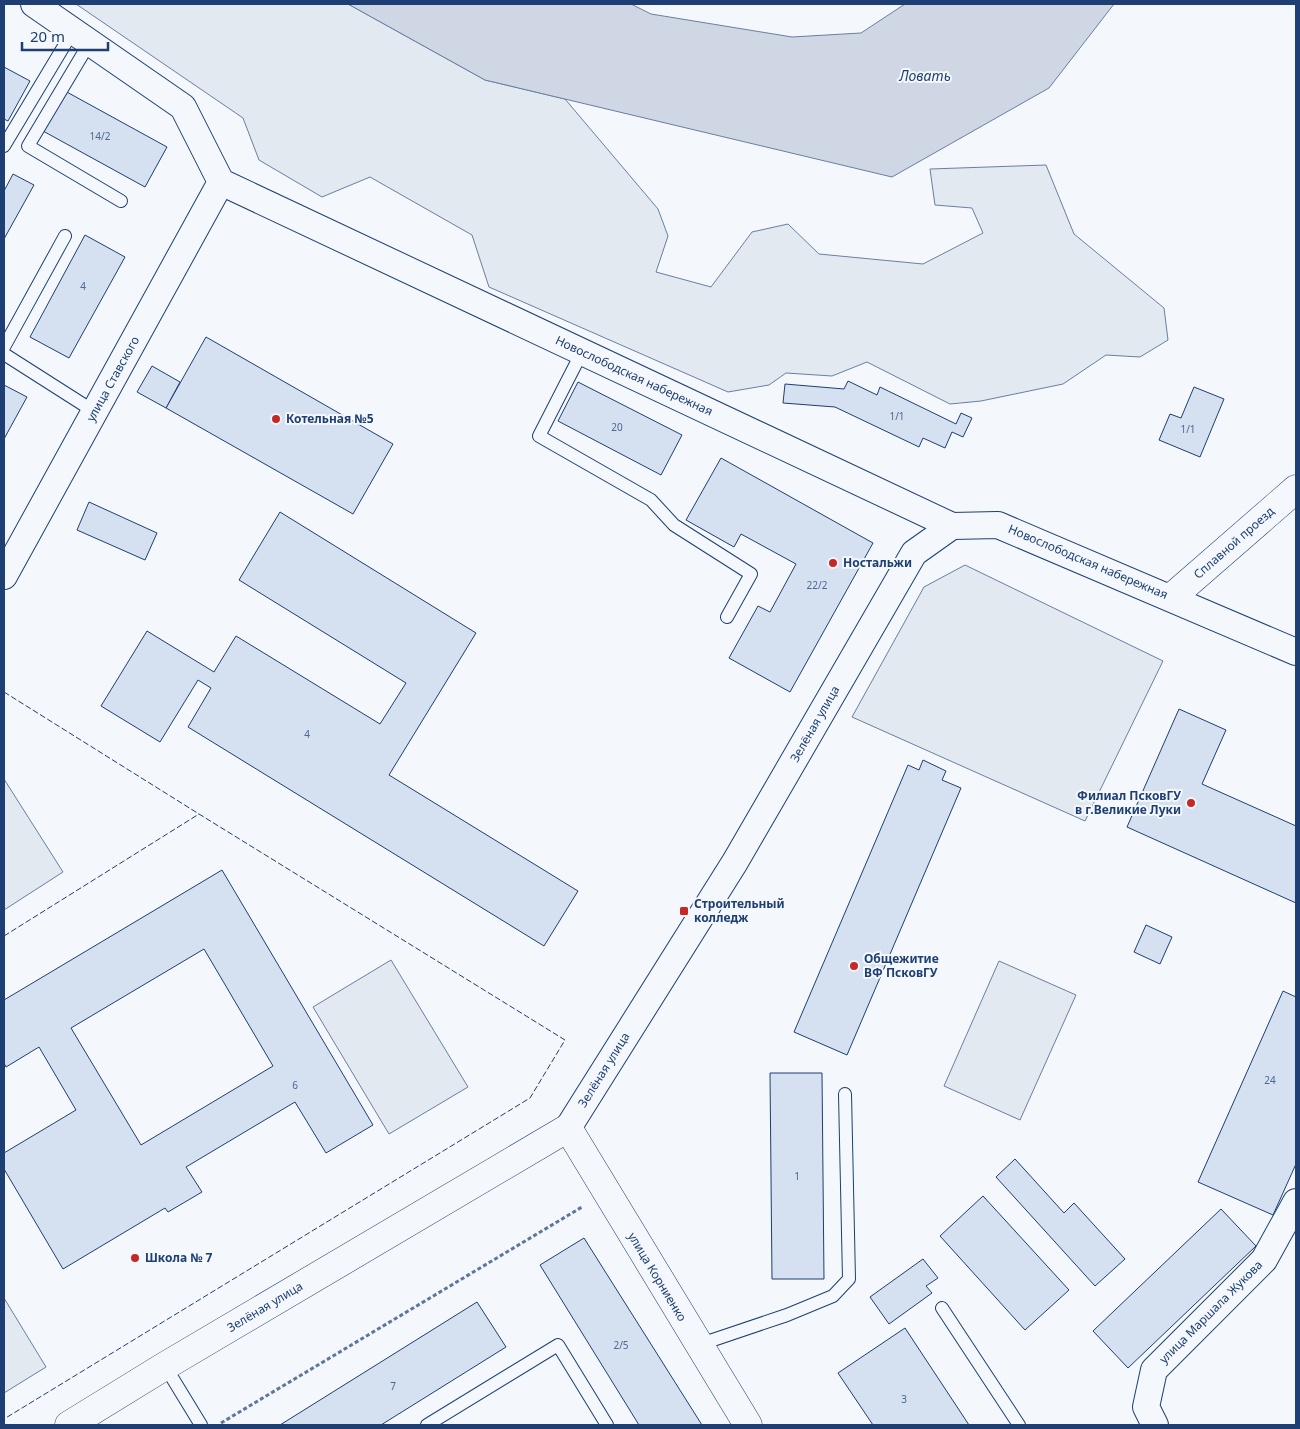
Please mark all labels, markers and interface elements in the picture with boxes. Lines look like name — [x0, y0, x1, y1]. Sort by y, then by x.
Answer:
scale bar — [22, 20, 109, 52]
text: 20 m — [30, 26, 65, 46]
water label: Ловать — [898, 66, 951, 85]
house number: 14/2 — [90, 129, 111, 143]
house number: 4 — [80, 279, 86, 293]
street label: Новослободская набережная — [553, 332, 716, 420]
street label: улица Ставского — [82, 333, 143, 425]
house number: 1/1 — [889, 409, 905, 423]
place label: Котельная №5 — [286, 410, 374, 427]
marker: Котельная №5 — [270, 413, 282, 425]
house number: 20 — [611, 420, 623, 434]
house number: 1/1 — [1180, 422, 1196, 436]
street label: Сплавной проезд — [1190, 502, 1278, 582]
street label: Новослободская набережная — [1006, 520, 1171, 603]
place label: Ностальжи — [843, 554, 912, 571]
marker: Ностальжи — [827, 557, 839, 569]
house number: 22/2 — [807, 578, 828, 592]
street label: Зелёная улица — [786, 683, 843, 765]
house number: 4 — [304, 727, 310, 741]
place label: Филиал ПсковГУ в г.Великие Луки — [1075, 787, 1181, 818]
marker: Филиал ПсковГУ в г.Великие Луки — [1185, 797, 1197, 809]
place label: Строительный колледж — [694, 895, 785, 926]
marker: Строительный колледж — [678, 905, 690, 917]
place label: Общежитие ВФ ПсковГУ — [864, 950, 939, 981]
marker: Общежитие ВФ ПсковГУ — [848, 960, 860, 972]
street label: Зелёная улица — [574, 1029, 633, 1110]
house number: 24 — [1264, 1073, 1276, 1087]
house number: 6 — [292, 1078, 298, 1092]
house number: 1 — [794, 1169, 800, 1183]
street label: улица Корниенко — [624, 1229, 691, 1324]
place label: Школа № 7 — [145, 1249, 213, 1266]
marker: Школа № 7 — [129, 1252, 141, 1264]
street label: улица Маршала Жукова — [1155, 1256, 1266, 1367]
street label: Зелёная улица — [224, 1277, 306, 1336]
house number: 2/5 — [613, 1338, 629, 1352]
house number: 7 — [390, 1379, 396, 1393]
house number: 3 — [901, 1392, 907, 1406]

